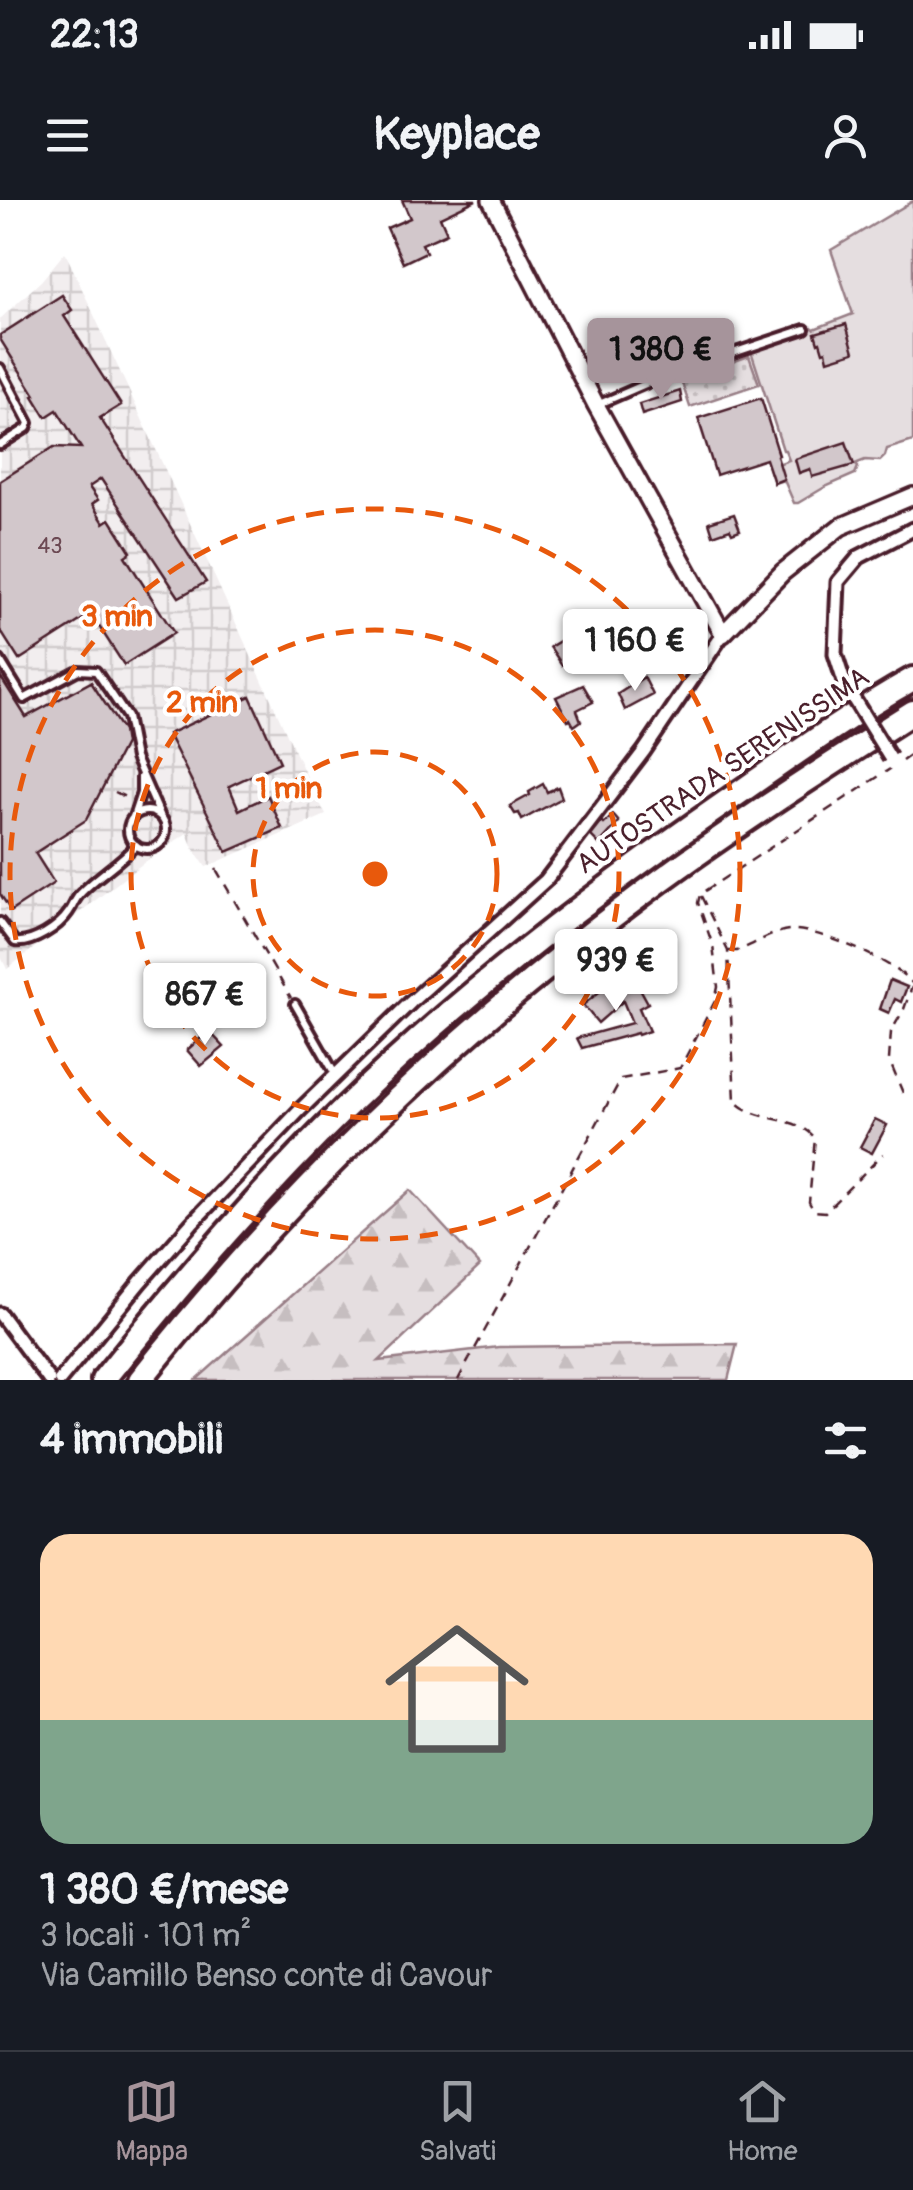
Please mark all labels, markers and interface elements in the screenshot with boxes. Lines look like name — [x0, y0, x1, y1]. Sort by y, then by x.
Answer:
text: 22:13 — [50, 11, 139, 59]
text: Keyplace — [373, 107, 540, 163]
icon: menu — [40, 108, 95, 163]
icon: person — [818, 108, 873, 163]
pin: 1 380 € — [569, 318, 753, 403]
text: 1 380 € — [609, 330, 713, 370]
house number: 43 — [37, 532, 63, 560]
text: 3 min — [81, 598, 153, 635]
pin: 1 160 € — [543, 609, 727, 694]
text: 1 160 € — [585, 621, 685, 661]
street label: AUTOSTRADA SERENISSIMA — [570, 660, 876, 882]
text: 2 min — [166, 684, 238, 721]
text: 1 min — [256, 770, 322, 807]
centre of rings — [357, 856, 393, 892]
pin: 939 € — [546, 929, 686, 1014]
text: 939 € — [577, 941, 655, 981]
pin: 867 € — [135, 963, 275, 1048]
text: 867 € — [165, 975, 245, 1015]
icon: filters — [818, 1413, 873, 1468]
text: 4 immobili — [40, 1414, 223, 1466]
icon: home — [367, 1599, 547, 1779]
text: 1 380 €/mese — [40, 1864, 288, 1916]
text: 3 locali · 101 m² — [40, 1916, 251, 1956]
text: Via Camillo Benso conte di Cavour — [40, 1956, 493, 1996]
tab: Mappa — [115, 2074, 188, 2169]
tab: Salvati — [419, 2074, 496, 2169]
tab: Home — [727, 2074, 798, 2169]

